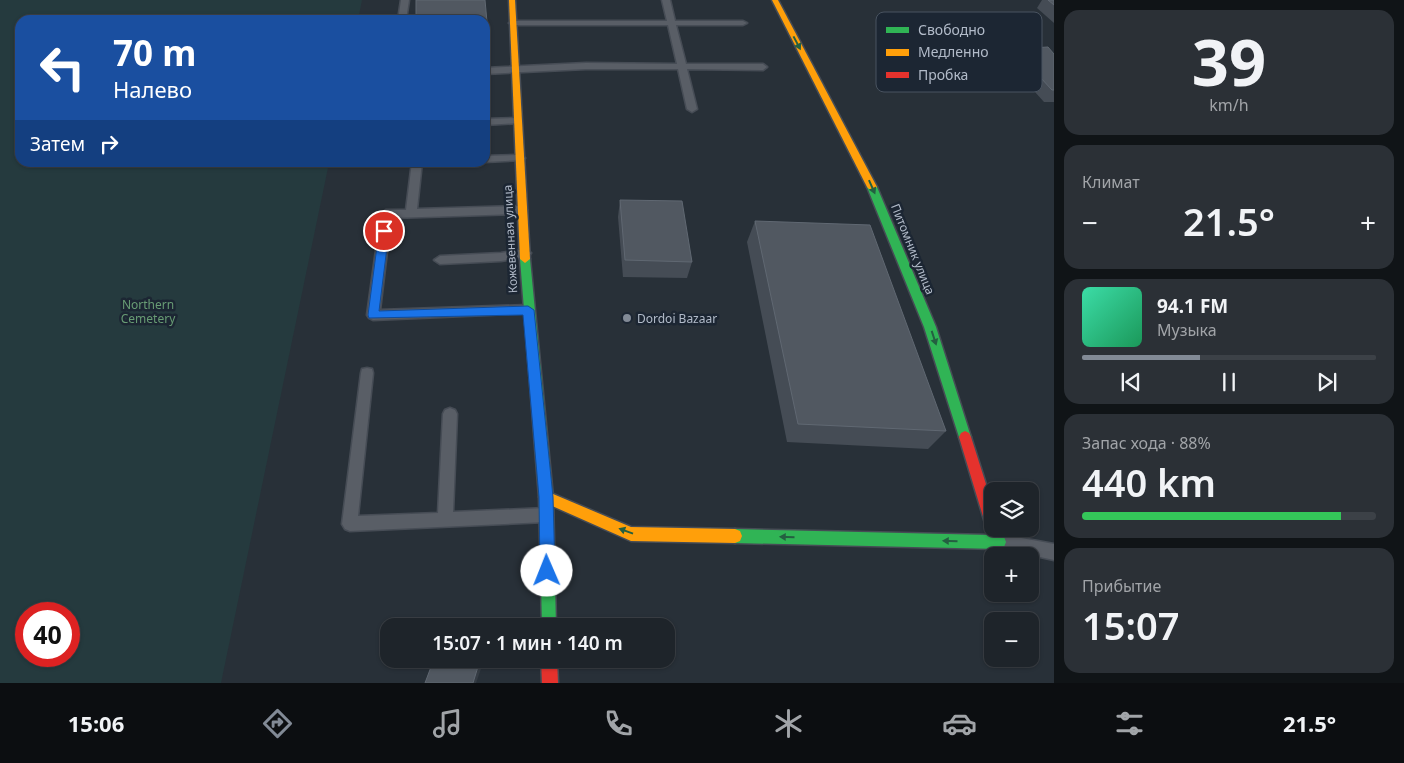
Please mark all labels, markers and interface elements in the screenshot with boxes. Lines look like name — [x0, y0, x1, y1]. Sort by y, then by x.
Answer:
legend — [876, 12, 1042, 92]
text: 39 — [1192, 17, 1266, 105]
text: Свободно — [918, 20, 985, 39]
text: 70 m — [113, 29, 196, 76]
icon: left — [30, 35, 95, 100]
one-way arrow — [793, 36, 802, 50]
text: Медленно — [918, 42, 989, 61]
text: Пробка — [918, 65, 968, 84]
text: Налево — [113, 74, 192, 104]
text: km/h — [1209, 94, 1249, 116]
icon: right — [95, 130, 123, 158]
text: Затем — [30, 131, 85, 157]
text: Климат — [1082, 171, 1140, 193]
one-way arrow — [869, 180, 877, 194]
street label: Кожевенная улица — [499, 184, 521, 294]
text: 21.5° — [1183, 195, 1275, 247]
street label: Питомник улица — [887, 201, 939, 297]
text: − — [1082, 203, 1098, 241]
text: + — [1360, 203, 1376, 241]
pin — [363, 210, 405, 252]
icon: arrive — [370, 217, 398, 245]
text: 94.1 FM — [1157, 293, 1228, 319]
park label: Northern Cemetery — [121, 296, 176, 327]
place label: Dordoi Bazaar — [637, 310, 717, 327]
marker: Dordoi Bazaar — [621, 312, 633, 324]
text: Музыка — [1157, 319, 1217, 341]
one-way arrow — [930, 330, 938, 345]
icon: previous — [1117, 368, 1145, 396]
icon: pause — [1215, 368, 1243, 396]
icon: next — [1313, 368, 1341, 396]
text: Запас хода · 88% — [1082, 432, 1211, 454]
text: 440 km — [1082, 456, 1216, 508]
map controls — [984, 482, 1039, 667]
button: layers — [984, 482, 1039, 537]
one-way arrow — [618, 527, 633, 534]
one-way arrow — [779, 533, 795, 541]
one-way arrow — [942, 537, 958, 545]
position arrow — [520, 544, 572, 596]
button: + — [984, 547, 1039, 602]
text: Прибытие — [1082, 575, 1161, 597]
text: 15:07 — [1082, 599, 1179, 651]
speed limit sign: 40 — [15, 602, 80, 667]
button: − — [984, 612, 1039, 667]
text: 15:07 · 1 мин · 140 m — [432, 630, 623, 656]
icon: directions — [260, 706, 295, 741]
icon: music — [430, 706, 465, 741]
icon: phone — [601, 706, 636, 741]
icon: climate — [771, 706, 806, 741]
icon: car — [942, 706, 977, 741]
icon: filters — [1112, 706, 1147, 741]
text: 15:06 — [68, 708, 124, 738]
text: 21.5° — [1283, 708, 1336, 738]

